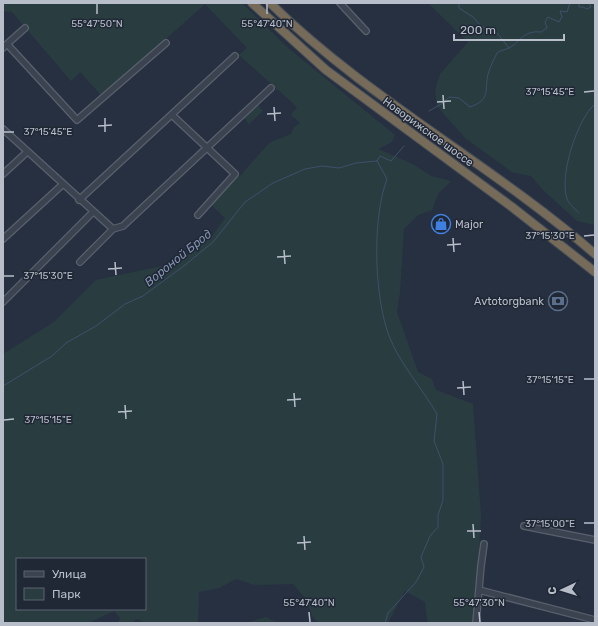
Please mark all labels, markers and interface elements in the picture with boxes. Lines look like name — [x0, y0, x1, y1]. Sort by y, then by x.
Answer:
scale bar — [454, 16, 564, 42]
text: 55°47'50"N — [71, 18, 123, 30]
text: 55°47'40"N — [241, 18, 293, 30]
text: 200 m — [460, 23, 496, 37]
text: 37°15'45"E — [526, 86, 574, 98]
street label: Новорижское шоссе — [380, 95, 476, 169]
text: 37°15'45"E — [24, 126, 72, 138]
shop icon: Major — [430, 213, 452, 235]
place label: Major — [455, 218, 484, 231]
water label: Вороной Брод — [142, 227, 214, 289]
text: 37°15'30"E — [525, 230, 575, 242]
text: 37°15'30"E — [23, 270, 73, 282]
bank icon: Avtotorgbank — [547, 290, 569, 312]
place label: Avtotorgbank — [474, 295, 544, 308]
text: 37°15'15"E — [526, 374, 574, 386]
text: 37°15'15"E — [24, 414, 72, 426]
text: 37°15'00"E — [525, 518, 575, 530]
legend — [16, 558, 146, 610]
text: Улица — [52, 567, 86, 581]
north arrow — [542, 570, 582, 610]
text: С — [546, 586, 559, 595]
text: Парк — [52, 587, 81, 601]
text: 55°47'40"N — [283, 597, 335, 609]
text: 55°47'30"N — [453, 597, 505, 609]

